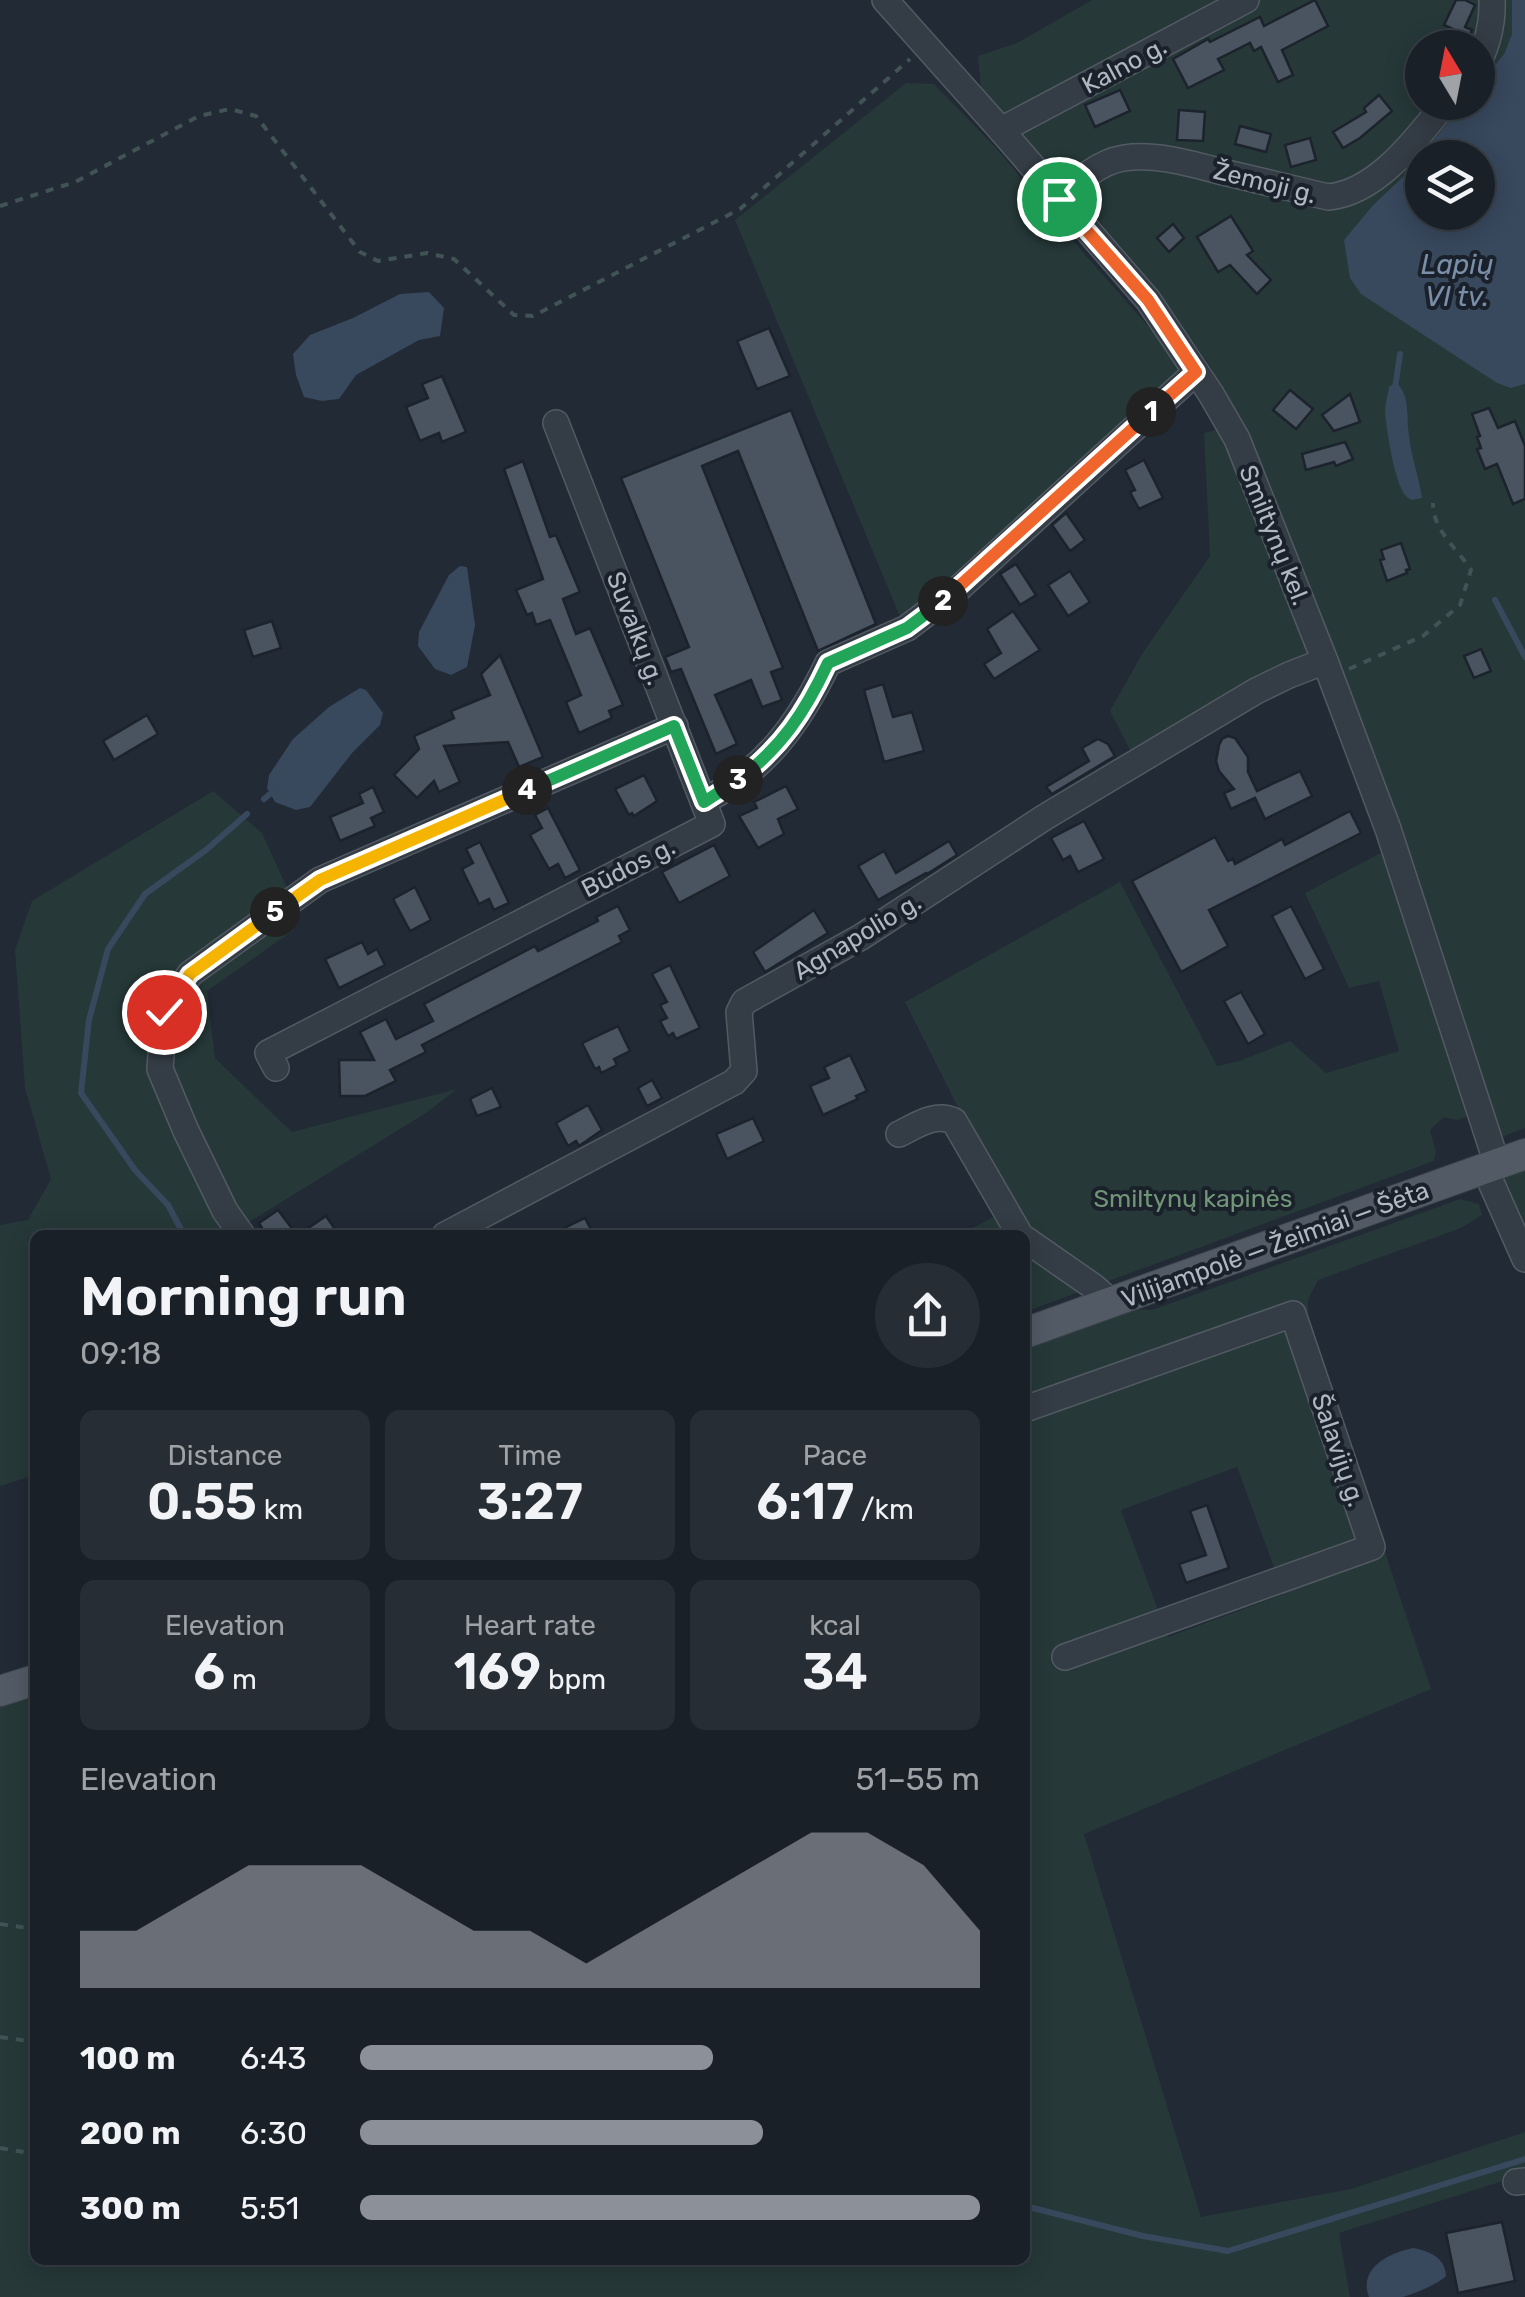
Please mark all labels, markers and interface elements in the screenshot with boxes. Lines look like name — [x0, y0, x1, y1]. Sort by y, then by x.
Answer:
north arrow — [1405, 30, 1495, 120]
map controls — [1405, 30, 1495, 230]
street label: Kalno g. — [1077, 31, 1171, 100]
button: layers — [1405, 140, 1495, 230]
street label: Žemoji g. — [1210, 156, 1319, 209]
pin — [1017, 157, 1102, 242]
icon: arrive — [1032, 172, 1087, 227]
water label: Lapių VI tv. — [1421, 248, 1493, 313]
pin: 1 — [1126, 387, 1176, 437]
text: 1 — [1144, 395, 1158, 428]
street label: Smiltynų kel. — [1233, 461, 1316, 609]
street label: Suvalkų g. — [601, 567, 670, 689]
pin: 2 — [918, 576, 968, 626]
text: 2 — [934, 584, 952, 617]
pin: 3 — [713, 755, 763, 805]
text: 3 — [729, 763, 747, 796]
pin: 4 — [502, 765, 552, 815]
text: 4 — [517, 773, 537, 806]
street label: Būdos g. — [577, 832, 680, 903]
pin: 5 — [250, 887, 300, 937]
street label: Agnapolio g. — [788, 887, 926, 986]
text: 5 — [266, 895, 284, 928]
pin — [122, 970, 207, 1055]
icon: check — [137, 985, 192, 1040]
street label: Vilijampolė — Žeimiai — Šėta — [1118, 1175, 1433, 1314]
park label: Smiltynų kapinės — [1093, 1184, 1293, 1213]
button: share — [875, 1263, 980, 1368]
text: Morning run — [80, 1264, 407, 1329]
text: 09:18 — [80, 1334, 162, 1372]
street label: Šalavijų g. — [1306, 1390, 1371, 1510]
text: Distance — [168, 1439, 282, 1472]
text: Time — [498, 1439, 562, 1472]
text: Pace — [803, 1439, 867, 1472]
text: 0.55 — [147, 1472, 257, 1532]
text: 3:27 — [477, 1472, 583, 1532]
text: 6:17 — [756, 1472, 854, 1532]
text: km — [257, 1493, 303, 1526]
text: /km — [854, 1493, 914, 1526]
text: Elevation — [165, 1609, 285, 1642]
text: Heart rate — [464, 1609, 596, 1642]
text: kcal — [809, 1609, 861, 1642]
text: 6 — [193, 1642, 225, 1702]
text: 169 — [454, 1642, 541, 1702]
text: 34 — [802, 1642, 868, 1702]
text: m — [225, 1663, 257, 1696]
text: bpm — [541, 1663, 606, 1696]
text: Elevation — [80, 1760, 217, 1798]
text: 51–55 m — [855, 1760, 980, 1798]
text: 100 m — [80, 2039, 176, 2077]
text: 6:43 — [240, 2039, 307, 2077]
text: 200 m — [80, 2114, 180, 2152]
text: 6:30 — [240, 2114, 307, 2152]
text: 300 m — [80, 2189, 181, 2227]
text: 5:51 — [240, 2189, 299, 2227]

